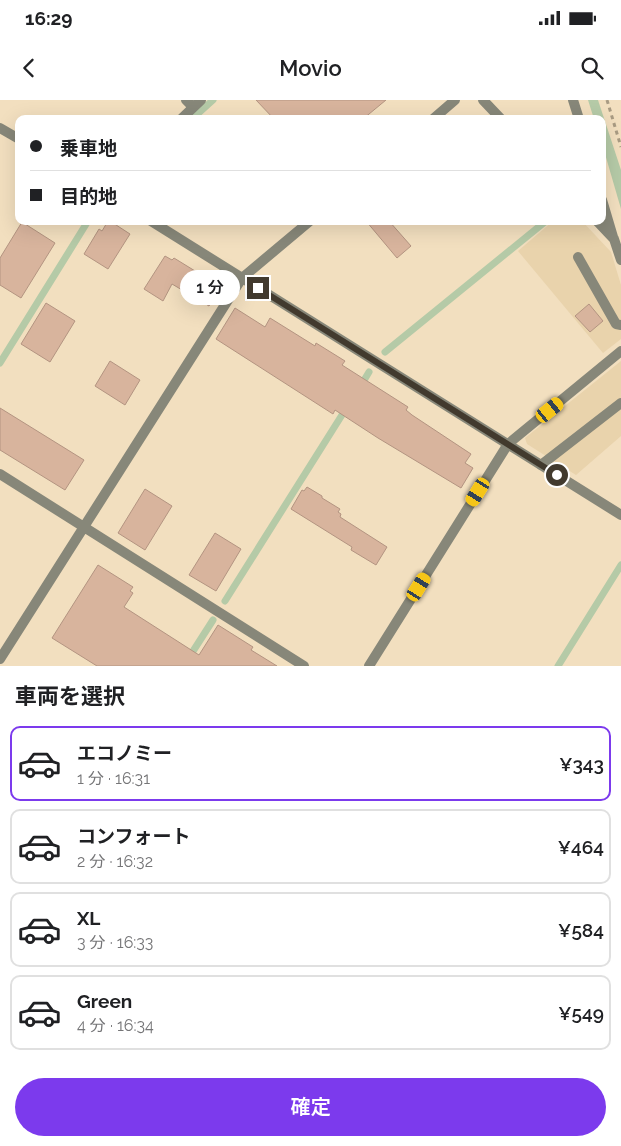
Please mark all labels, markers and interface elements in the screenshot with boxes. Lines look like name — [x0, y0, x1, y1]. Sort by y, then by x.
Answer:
text: 16:29 — [25, 7, 73, 29]
icon: back — [15, 54, 43, 82]
icon: search — [578, 54, 606, 82]
text: Movio — [279, 55, 342, 81]
text: 乗車地 — [60, 137, 117, 159]
text: 目的地 — [60, 185, 117, 207]
callout: 1 分 — [180, 270, 240, 306]
route end — [247, 277, 269, 299]
text: 1 分 — [196, 278, 224, 297]
car — [533, 395, 566, 425]
route start — [546, 464, 568, 486]
car — [463, 475, 492, 509]
car — [404, 570, 433, 604]
text: 車両を選択 — [15, 683, 125, 709]
icon: car — [17, 741, 62, 786]
text: エコノミー — [77, 742, 172, 764]
text: ¥343 — [559, 753, 604, 775]
text: 1 分 · 16:31 — [77, 769, 150, 788]
icon: car — [17, 824, 62, 869]
text: コンフォート — [77, 825, 190, 847]
text: ¥464 — [558, 836, 604, 858]
text: 2 分 · 16:32 — [77, 852, 153, 871]
icon: car — [17, 907, 62, 952]
text: XL — [77, 907, 100, 929]
text: ¥584 — [558, 919, 604, 941]
text: 3 分 · 16:33 — [77, 933, 153, 952]
icon: car — [17, 990, 62, 1035]
text: Green — [77, 990, 132, 1012]
text: ¥549 — [558, 1002, 604, 1024]
text: 4 分 · 16:34 — [77, 1016, 154, 1035]
button: 確定 — [15, 1078, 606, 1136]

